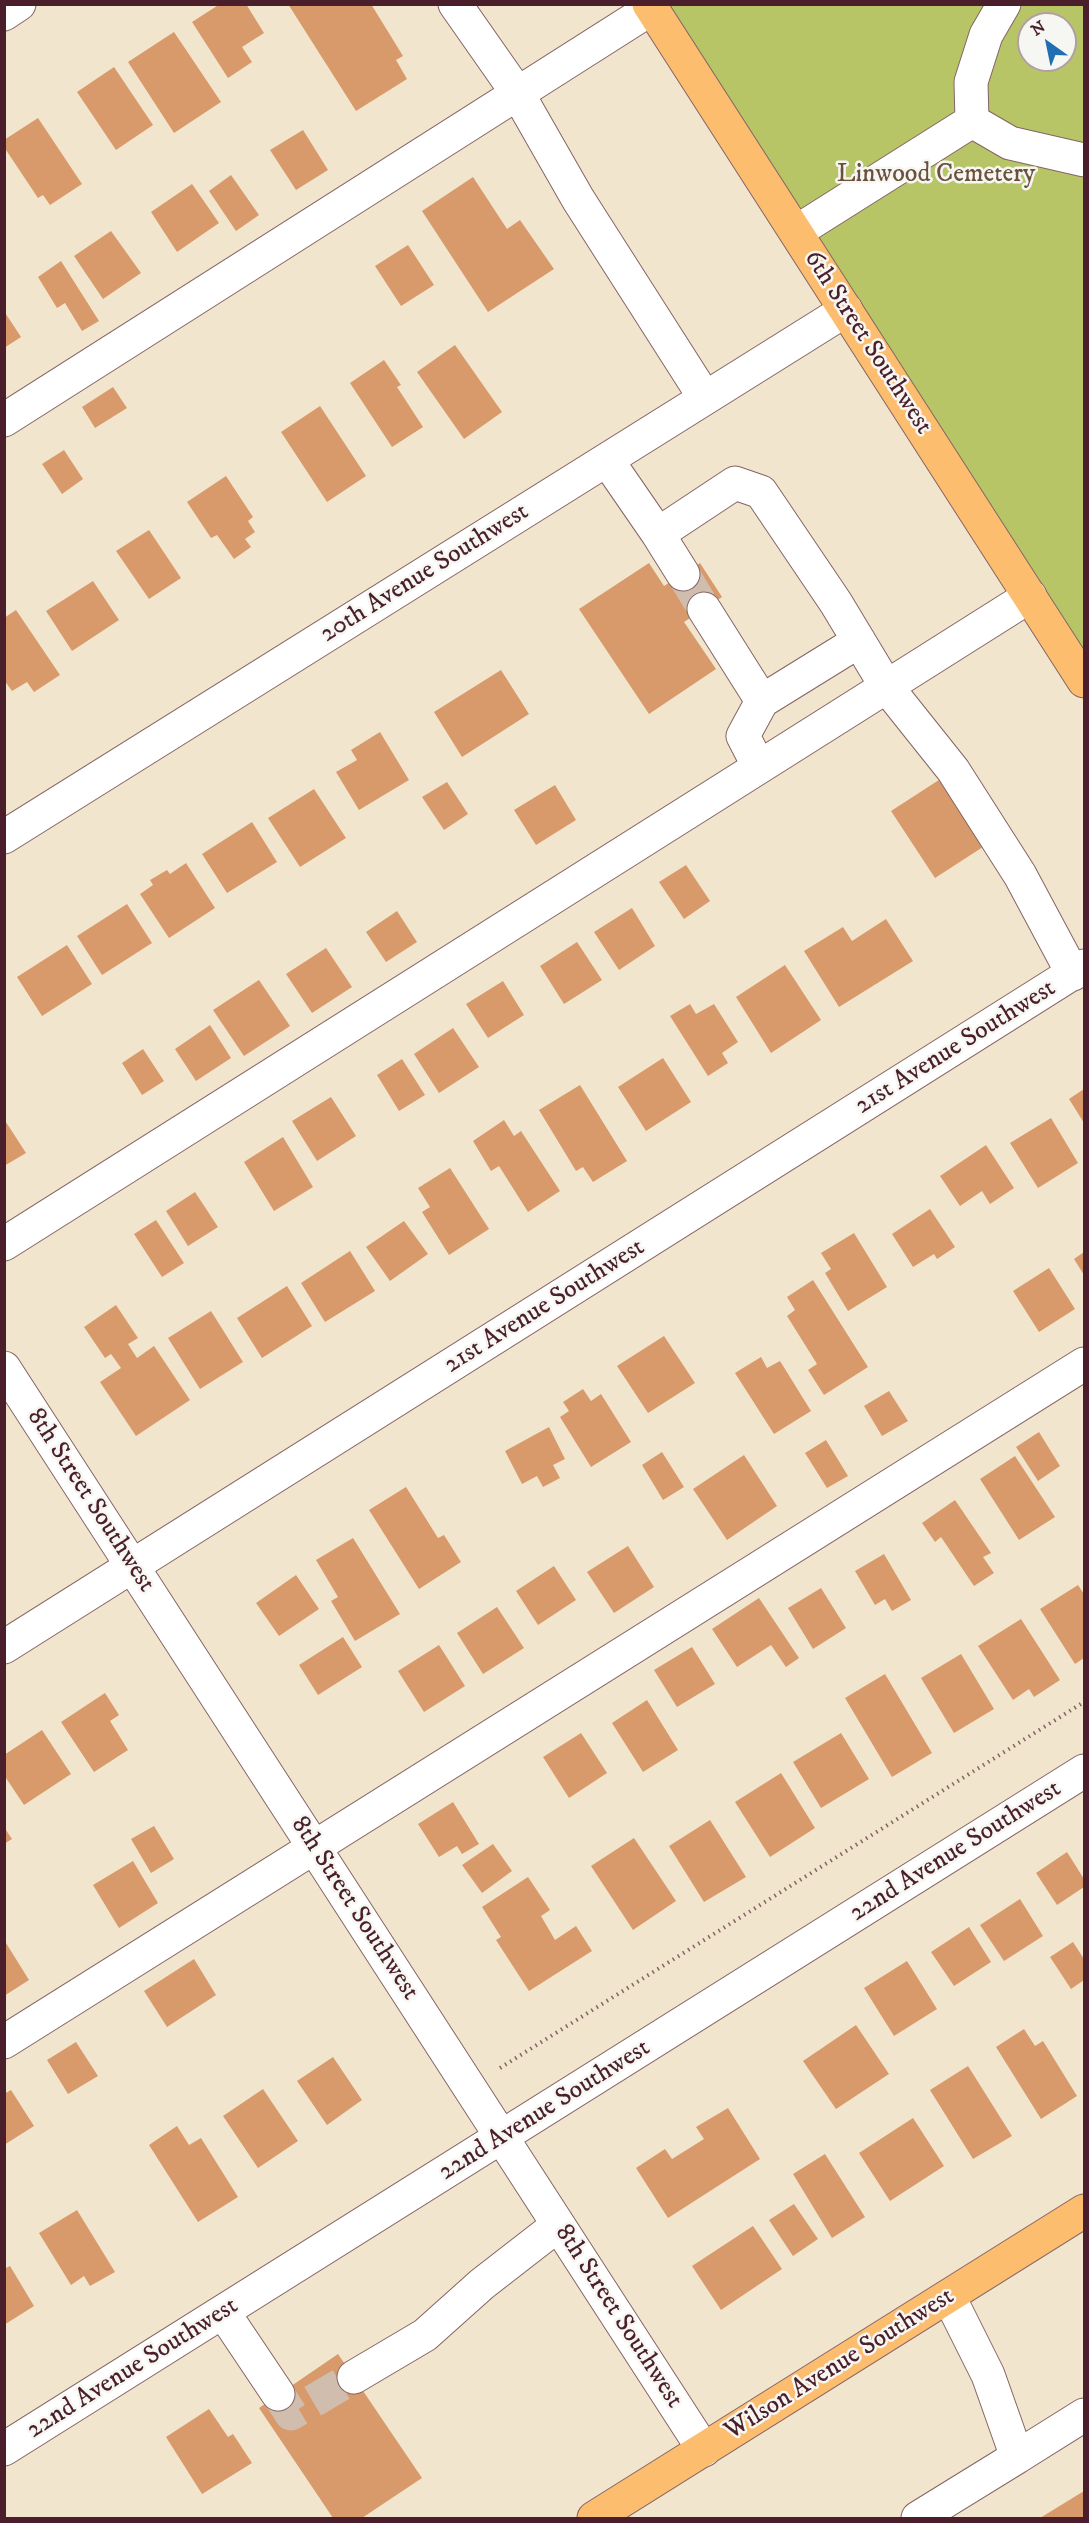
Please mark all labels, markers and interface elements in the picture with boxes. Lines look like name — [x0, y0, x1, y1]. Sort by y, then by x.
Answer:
north arrow — [1017, 12, 1077, 72]
text: N — [1027, 17, 1049, 41]
park label: Linwood Cemetery — [837, 160, 1035, 192]
street label: 6th Street Southwest — [796, 245, 938, 441]
street label: 20th Avenue Southwest — [315, 497, 535, 651]
street label: 21st Avenue Southwest — [850, 974, 1062, 1122]
street label: 21st Avenue Southwest — [439, 1233, 651, 1381]
street label: 8th Street Southwest — [19, 1403, 161, 1599]
street label: 22nd Avenue Southwest — [845, 1774, 1067, 1930]
street label: 8th Street Southwest — [283, 1811, 425, 2007]
street label: 22nd Avenue Southwest — [434, 2033, 656, 2189]
street label: 8th Street Southwest — [547, 2219, 689, 2415]
street label: Wilson Avenue Southwest — [720, 2282, 960, 2448]
street label: 22nd Avenue Southwest — [22, 2291, 244, 2447]

